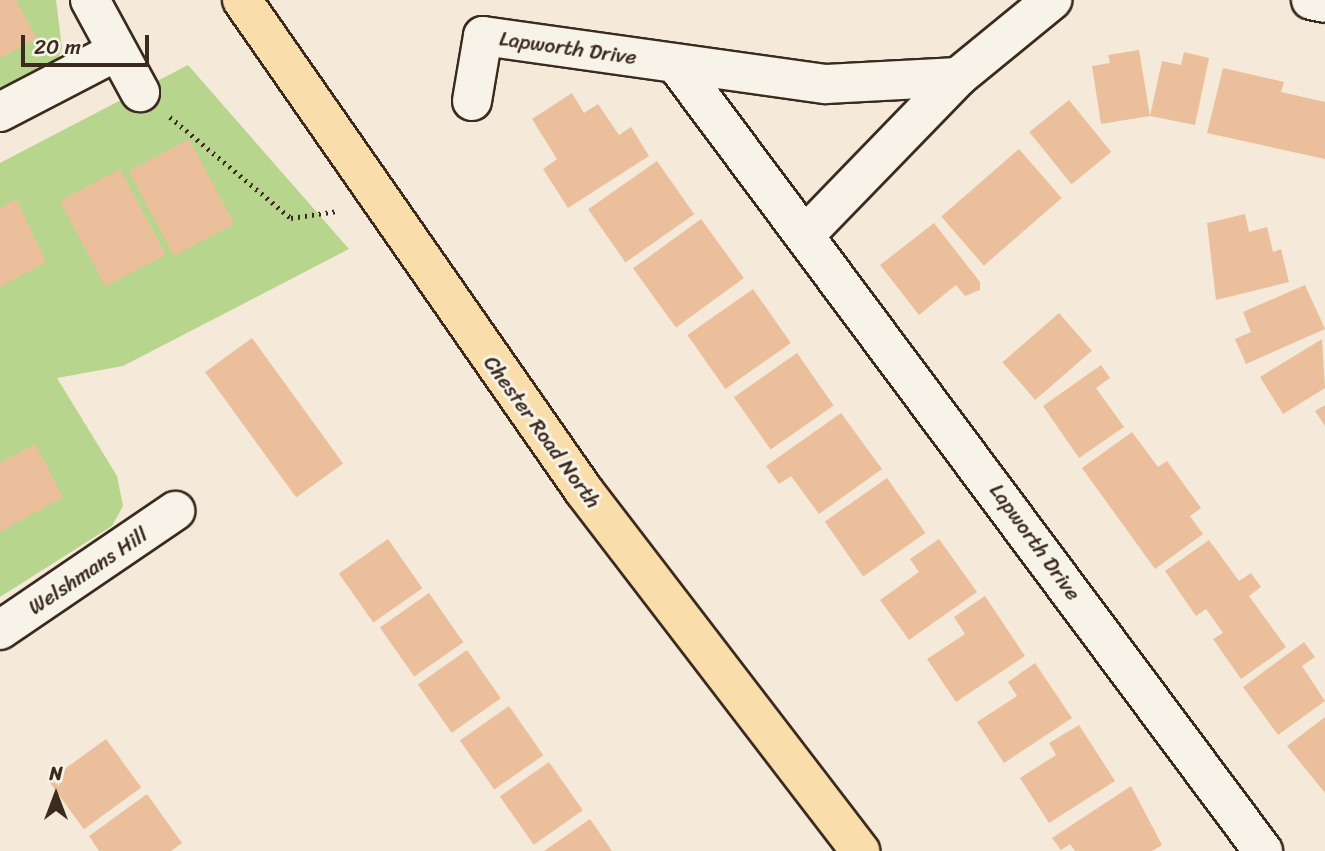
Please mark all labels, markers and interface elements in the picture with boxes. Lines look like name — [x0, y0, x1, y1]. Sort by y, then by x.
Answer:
scale bar — [24, 21, 152, 65]
street label: Lapworth Drive — [498, 26, 638, 70]
text: 20 m — [34, 28, 81, 66]
street label: Chester Road North — [478, 351, 606, 513]
street label: Lapworth Drive — [984, 479, 1086, 605]
street label: Welshmans Hill — [24, 522, 152, 620]
text: N — [49, 757, 63, 790]
north arrow — [21, 760, 91, 830]

